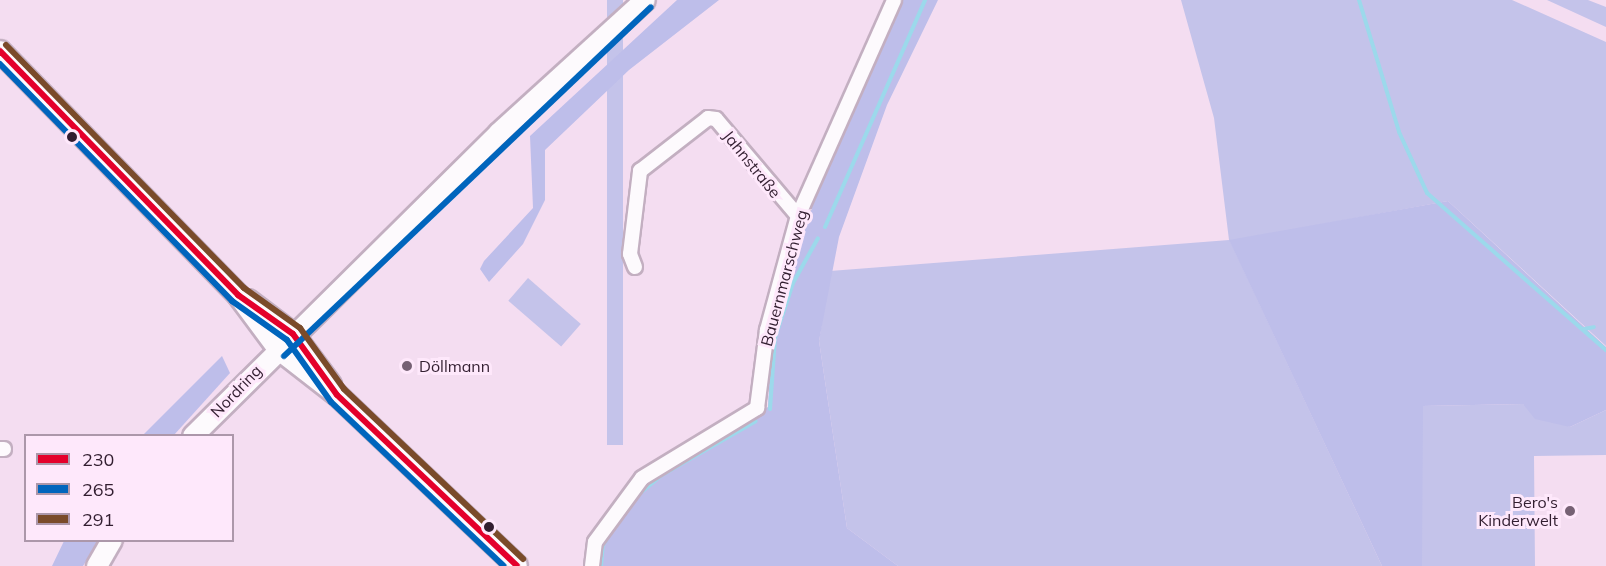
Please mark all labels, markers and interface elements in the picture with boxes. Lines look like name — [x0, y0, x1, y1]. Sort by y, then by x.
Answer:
street label: Jahnstraße — [719, 126, 785, 202]
unlabelled marker — [66, 131, 78, 143]
street label: Bauernmarschweg — [757, 208, 811, 348]
place label: Döllmann — [419, 356, 490, 376]
marker: Döllmann — [400, 359, 414, 373]
street label: Nordring — [207, 361, 265, 421]
legend — [24, 434, 234, 542]
text: 230 — [82, 448, 114, 471]
text: 265 — [82, 478, 114, 501]
place label: Bero's Kinderwelt — [1478, 492, 1558, 530]
marker: Bero's Kinderwelt — [1563, 504, 1577, 518]
text: 291 — [82, 508, 114, 531]
unlabelled marker — [483, 521, 495, 533]

